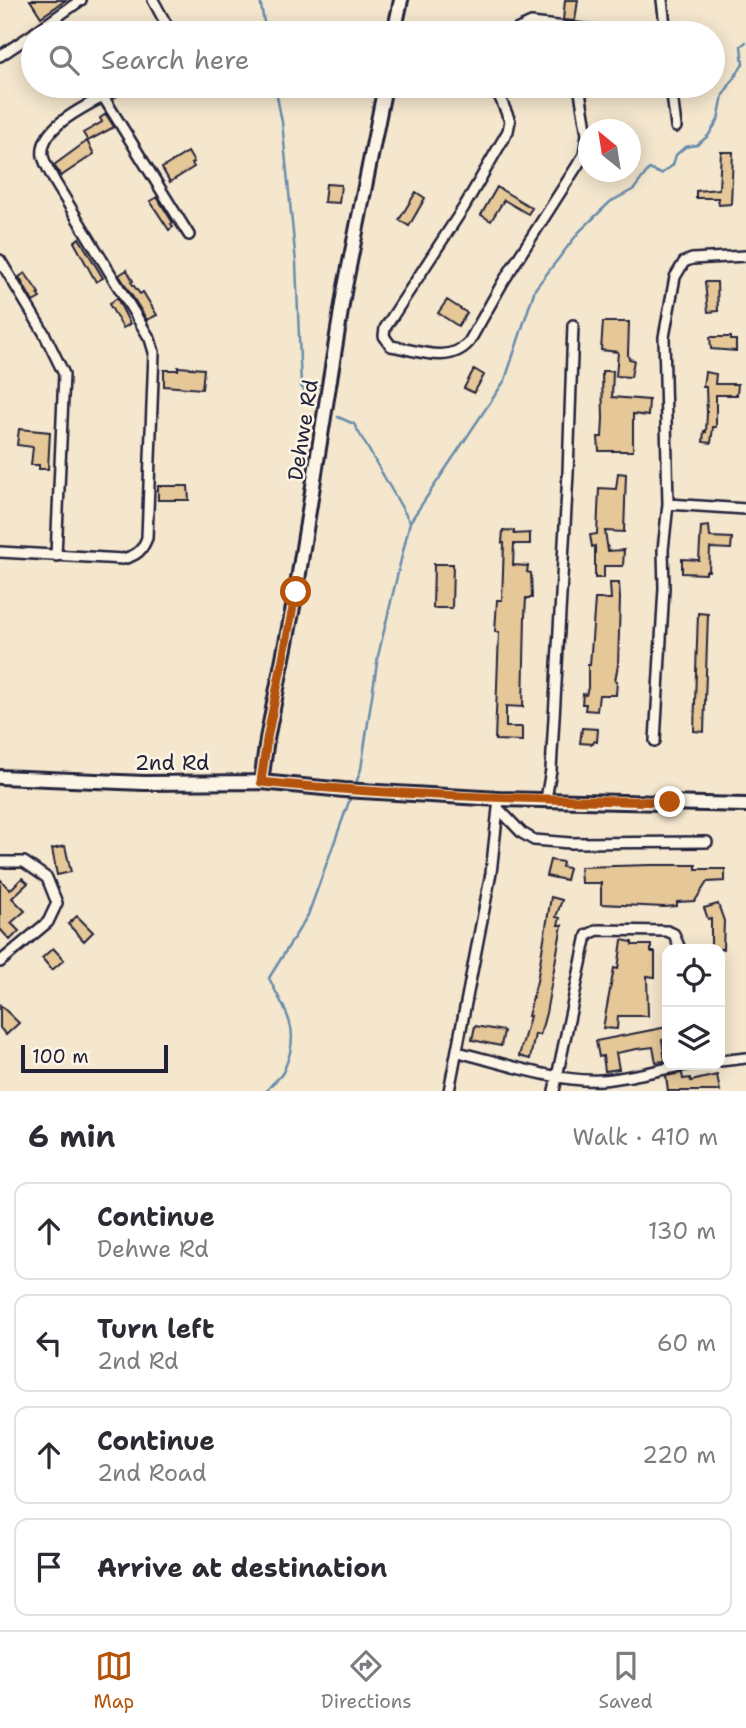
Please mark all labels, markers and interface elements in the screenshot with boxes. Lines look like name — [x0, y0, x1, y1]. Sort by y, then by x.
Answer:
search box — [21, 21, 725, 98]
icon: search — [45, 41, 83, 79]
text: Search here — [101, 42, 250, 77]
north arrow — [578, 119, 641, 182]
street label: Dehwe Rd — [281, 377, 325, 483]
route start — [280, 576, 311, 607]
street label: 2nd Rd — [135, 749, 209, 777]
route end — [654, 786, 685, 817]
map controls — [662, 944, 725, 1070]
button: locate — [662, 944, 725, 1007]
button: layers — [662, 1007, 725, 1070]
scale bar — [21, 1042, 168, 1074]
text: 100 m — [32, 1044, 89, 1069]
text: 6 min — [28, 1116, 115, 1157]
text: Walk · 410 m — [573, 1122, 718, 1152]
text: Continue — [97, 1199, 215, 1234]
icon: ahead — [30, 1212, 68, 1250]
text: 130 m — [648, 1216, 716, 1246]
text: Dehwe Rd — [97, 1234, 209, 1264]
text: Turn left — [97, 1311, 214, 1346]
icon: left — [30, 1324, 68, 1362]
text: 60 m — [657, 1328, 716, 1358]
text: 2nd Rd — [97, 1346, 179, 1376]
text: Continue — [97, 1423, 215, 1458]
icon: ahead — [30, 1436, 68, 1474]
text: 220 m — [642, 1440, 716, 1470]
text: 2nd Road — [97, 1458, 206, 1488]
icon: arrive — [30, 1548, 68, 1586]
text: Arrive at destination — [97, 1550, 387, 1585]
tab: Map — [93, 1647, 134, 1714]
tab: Directions — [321, 1647, 412, 1714]
tab: Saved — [599, 1647, 653, 1714]

